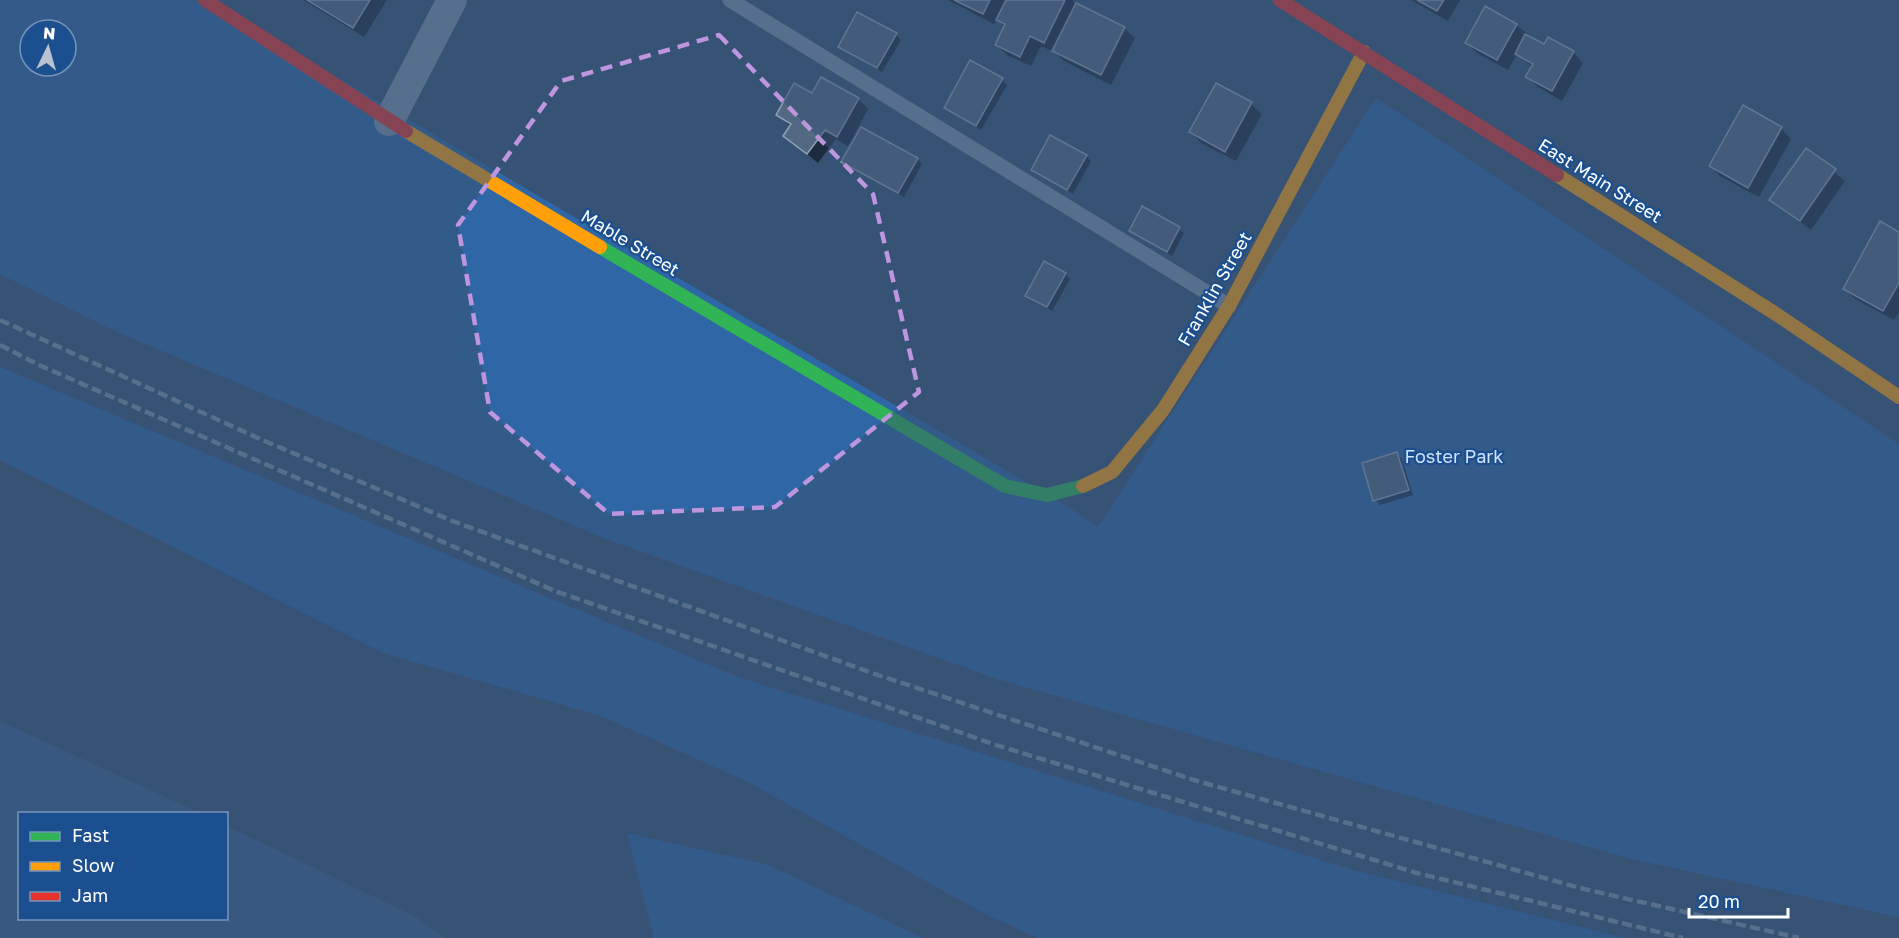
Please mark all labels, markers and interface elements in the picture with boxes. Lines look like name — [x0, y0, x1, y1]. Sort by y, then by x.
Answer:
north arrow — [18, 18, 78, 78]
text: N — [42, 23, 56, 44]
street label: East Main Street — [1535, 133, 1666, 227]
street label: Mable Street — [577, 204, 684, 280]
street label: Franklin Street — [1173, 227, 1256, 350]
park label: Foster Park — [1405, 445, 1504, 467]
legend — [18, 812, 228, 920]
text: Fast — [72, 824, 109, 846]
text: Slow — [72, 854, 115, 876]
scale bar — [1689, 881, 1788, 919]
text: Jam — [72, 884, 108, 906]
text: 20 m — [1698, 890, 1740, 912]

